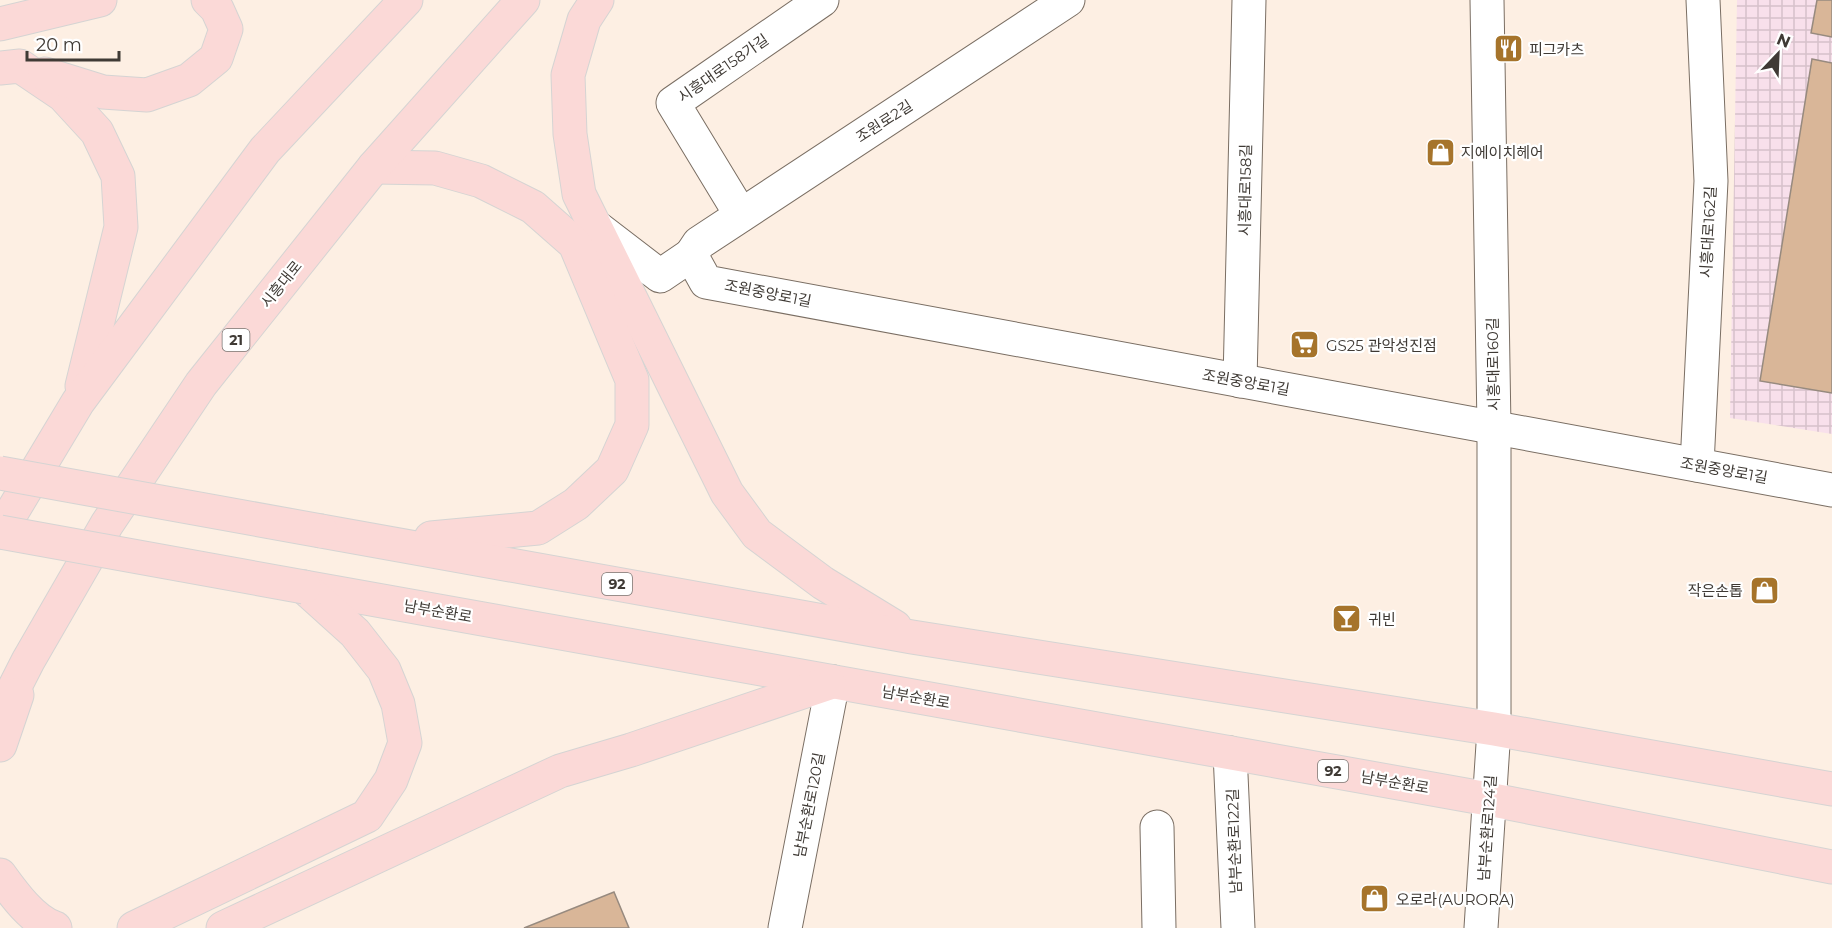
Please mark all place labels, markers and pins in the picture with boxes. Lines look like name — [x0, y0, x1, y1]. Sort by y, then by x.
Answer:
restaurant icon: 피그카츠 — [1492, 33, 1524, 65]
place label: 피그카츠 — [1529, 40, 1584, 59]
shop icon: 지에이치헤어 — [1424, 136, 1456, 168]
place label: 지에이치헤어 — [1461, 143, 1544, 162]
supermarket icon: GS25 관악성진점 — [1289, 329, 1321, 361]
place label: GS25 관악성진점 — [1326, 336, 1437, 355]
shop icon: 작은손톱 — [1748, 574, 1780, 606]
place label: 작은손톱 — [1688, 581, 1743, 600]
bar icon: 귀빈 — [1331, 603, 1363, 635]
place label: 귀빈 — [1368, 610, 1396, 629]
shop icon: 오로라(AURORA) — [1359, 883, 1391, 915]
place label: 오로라(AURORA) — [1396, 890, 1515, 909]

